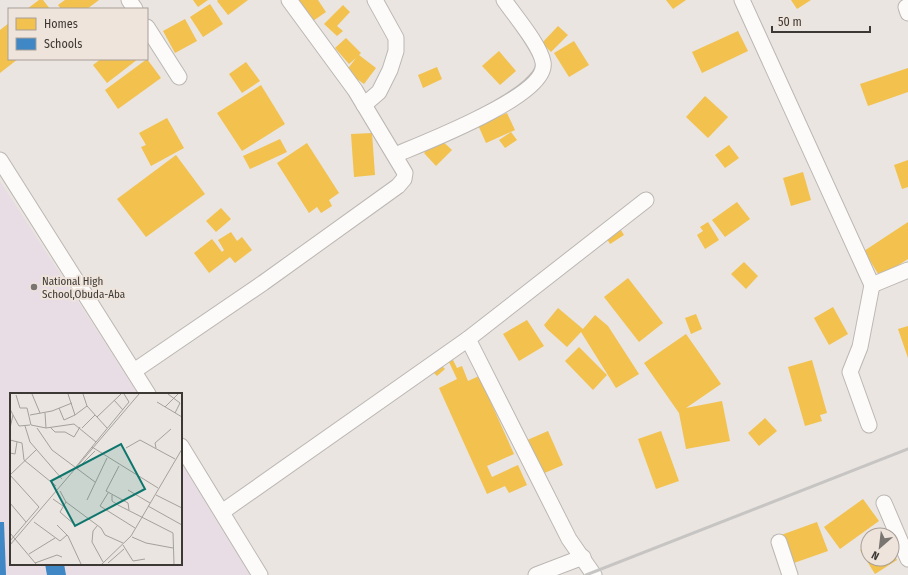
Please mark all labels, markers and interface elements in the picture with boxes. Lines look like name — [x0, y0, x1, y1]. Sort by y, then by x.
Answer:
legend — [8, 8, 148, 60]
scale bar — [772, 8, 870, 34]
text: 50 m — [778, 15, 802, 29]
text: Homes — [44, 17, 78, 31]
text: Schools — [44, 37, 82, 51]
place label: National High School,Obuda-Aba — [42, 275, 125, 301]
marker: National High School,Obuda-Aba — [29, 282, 39, 292]
inset map — [10, 393, 182, 565]
north arrow — [860, 527, 900, 567]
text: N — [870, 548, 882, 563]

